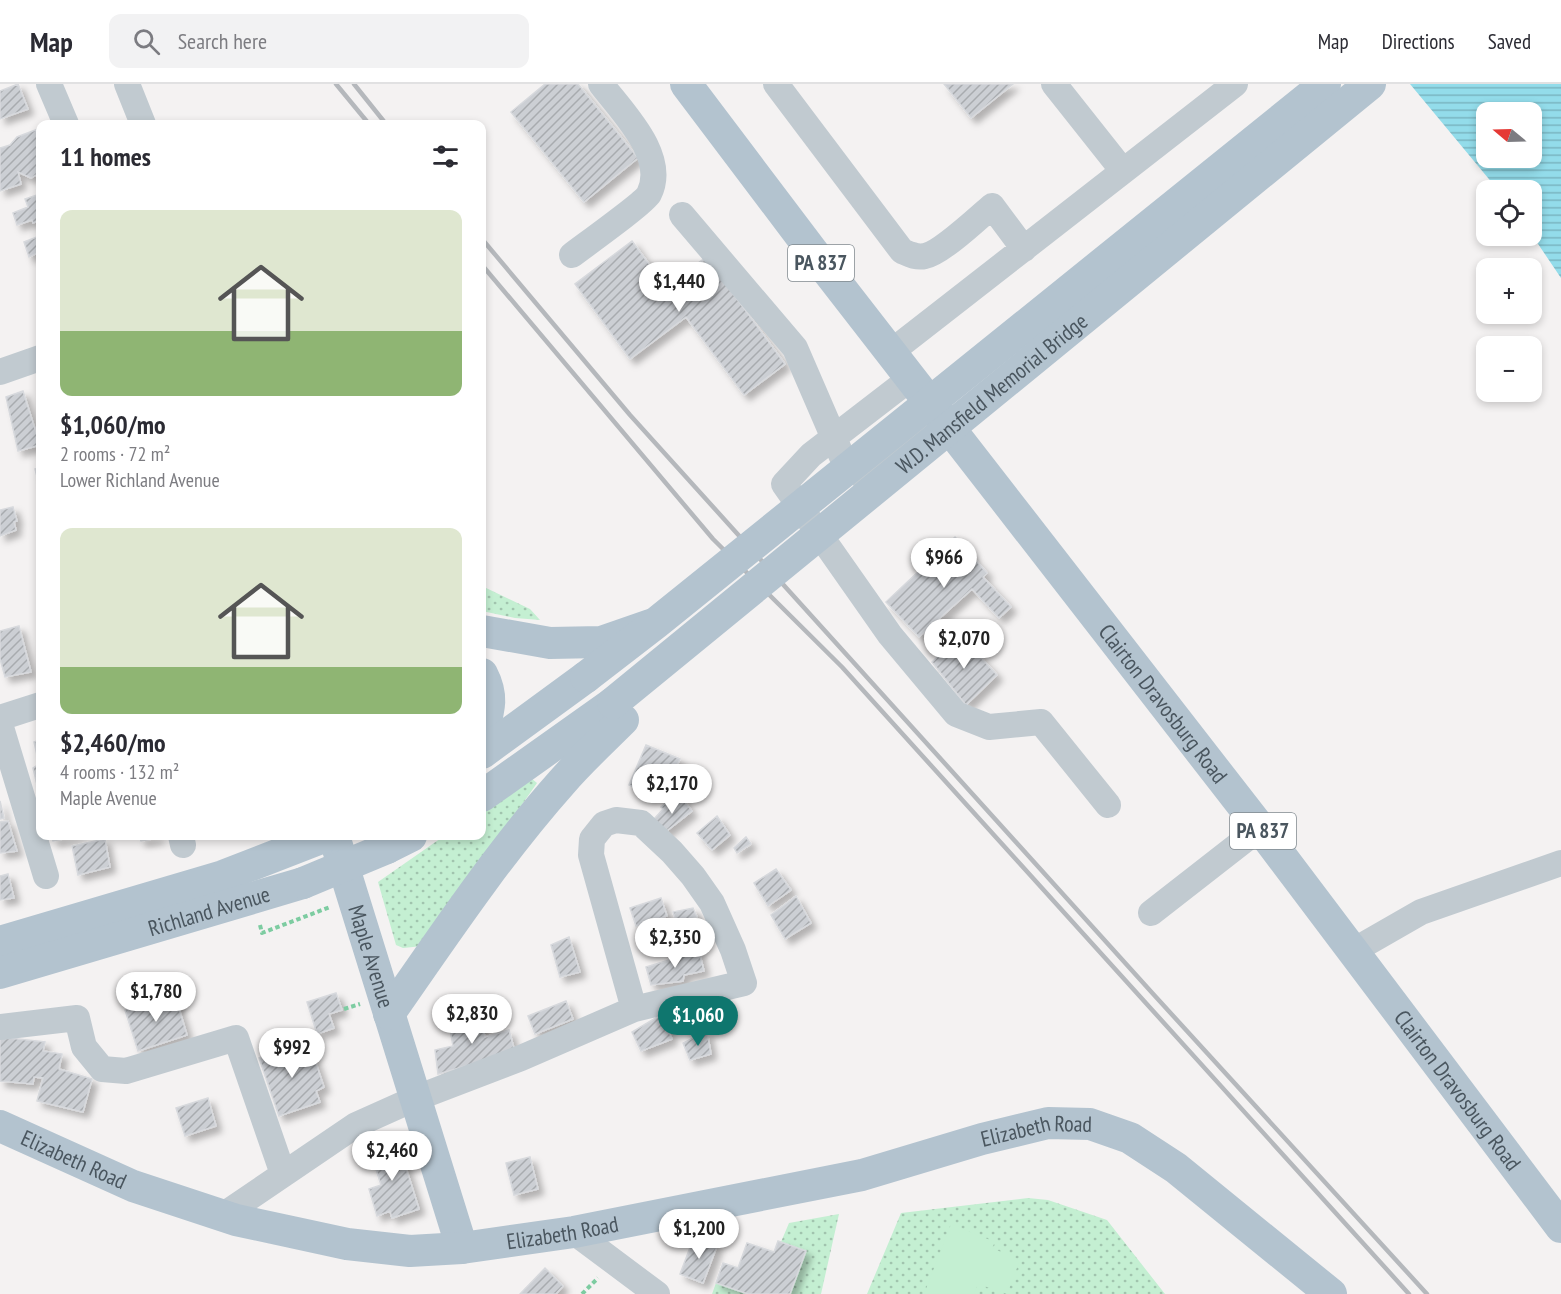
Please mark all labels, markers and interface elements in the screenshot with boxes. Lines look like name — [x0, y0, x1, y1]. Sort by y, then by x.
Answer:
search box — [109, 14, 529, 68]
text: Map — [30, 23, 73, 60]
icon: search — [130, 25, 163, 58]
text: Search here — [178, 27, 267, 55]
text: Map — [1318, 28, 1349, 55]
text: Directions — [1382, 28, 1455, 55]
text: Saved — [1488, 28, 1531, 55]
north arrow — [1476, 102, 1542, 168]
map controls — [1476, 102, 1542, 402]
text: 11 homes — [60, 140, 151, 173]
icon: filters — [429, 140, 462, 173]
button: locate — [1476, 180, 1542, 246]
road number: PA 837 — [788, 245, 854, 281]
icon: home — [207, 249, 315, 357]
button: + — [1476, 258, 1542, 324]
pin: $1,440 — [630, 262, 728, 313]
text: $1,440 — [653, 268, 705, 294]
street label: W.D. Mansfield Memorial Bridge — [890, 307, 1093, 480]
button: − — [1476, 336, 1542, 402]
text: $1,060/mo — [60, 408, 166, 441]
text: 2 rooms · 72 m² — [60, 441, 170, 467]
text: Lower Richland Avenue — [60, 467, 220, 493]
pin: $966 — [908, 538, 980, 589]
text: $966 — [925, 544, 963, 570]
icon: home — [207, 567, 315, 675]
street label: Clairton Dravosburg Road — [1093, 618, 1234, 789]
pin: $2,070 — [915, 619, 1013, 670]
text: $2,070 — [938, 625, 990, 651]
text: $2,460/mo — [60, 726, 166, 759]
text: 4 rooms · 132 m² — [60, 759, 179, 785]
pin: $2,170 — [623, 764, 721, 815]
text: $2,170 — [646, 770, 698, 796]
text: Maple Avenue — [60, 785, 157, 811]
road number: PA 837 — [1230, 813, 1296, 849]
street label: Richland Avenue — [145, 880, 273, 942]
street label: Maple Avenue — [342, 901, 401, 1011]
pin: $2,350 — [626, 918, 724, 969]
text: $2,350 — [649, 924, 701, 950]
pin: $1,780 — [107, 972, 205, 1023]
text: $1,780 — [130, 978, 182, 1004]
pin: $2,830 — [423, 994, 521, 1045]
pin: $1,060 — [649, 996, 747, 1047]
text: $2,830 — [446, 1000, 498, 1026]
text: $1,060 — [672, 1002, 724, 1028]
street label: Clairton Dravosburg Road — [1388, 1004, 1527, 1176]
pin: $992 — [256, 1028, 328, 1079]
text: $992 — [273, 1034, 311, 1060]
street label: Elizabeth Road — [978, 1109, 1092, 1153]
street label: Elizabeth Road — [17, 1123, 131, 1195]
pin: $2,460 — [343, 1131, 441, 1182]
text: $2,460 — [366, 1137, 418, 1163]
pin: $1,200 — [650, 1209, 748, 1260]
street label: Elizabeth Road — [505, 1210, 621, 1255]
text: $1,200 — [673, 1215, 725, 1241]

